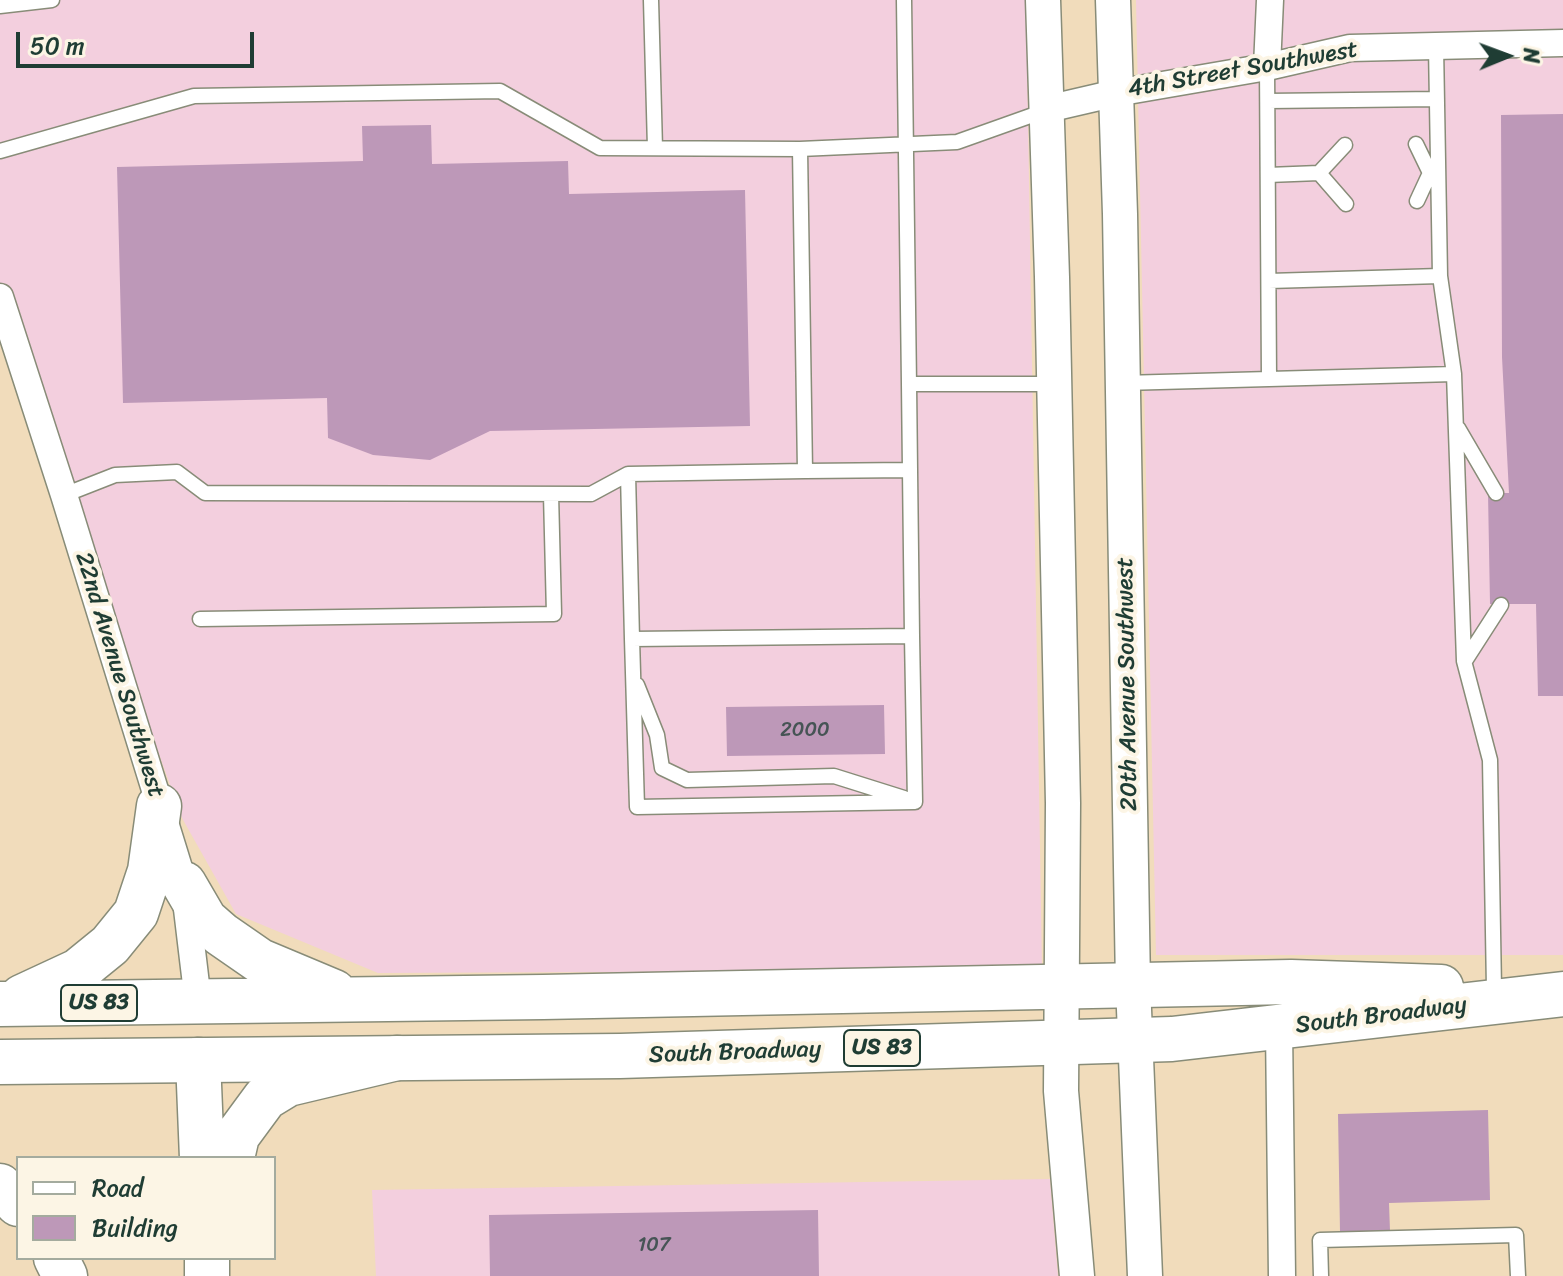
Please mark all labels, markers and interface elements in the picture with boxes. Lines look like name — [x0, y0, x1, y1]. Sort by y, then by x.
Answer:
scale bar — [20, 16, 258, 66]
north arrow — [1467, 16, 1547, 96]
text: 50 m — [30, 25, 85, 67]
street label: 4th Street Southwest — [1126, 36, 1360, 104]
text: N — [1512, 48, 1551, 64]
street label: 22nd Avenue Southwest — [68, 549, 170, 801]
street label: 20th Avenue Southwest — [1111, 557, 1145, 811]
house number: 2000 — [780, 719, 830, 743]
road number: US 83 — [61, 985, 137, 1021]
street label: South Broadway — [1294, 991, 1468, 1041]
road number: US 83 — [844, 1030, 920, 1066]
street label: South Broadway — [648, 1036, 822, 1070]
legend — [16, 1156, 276, 1260]
text: Road — [92, 1167, 143, 1209]
text: Building — [92, 1207, 178, 1249]
house number: 107 — [638, 1234, 670, 1258]

